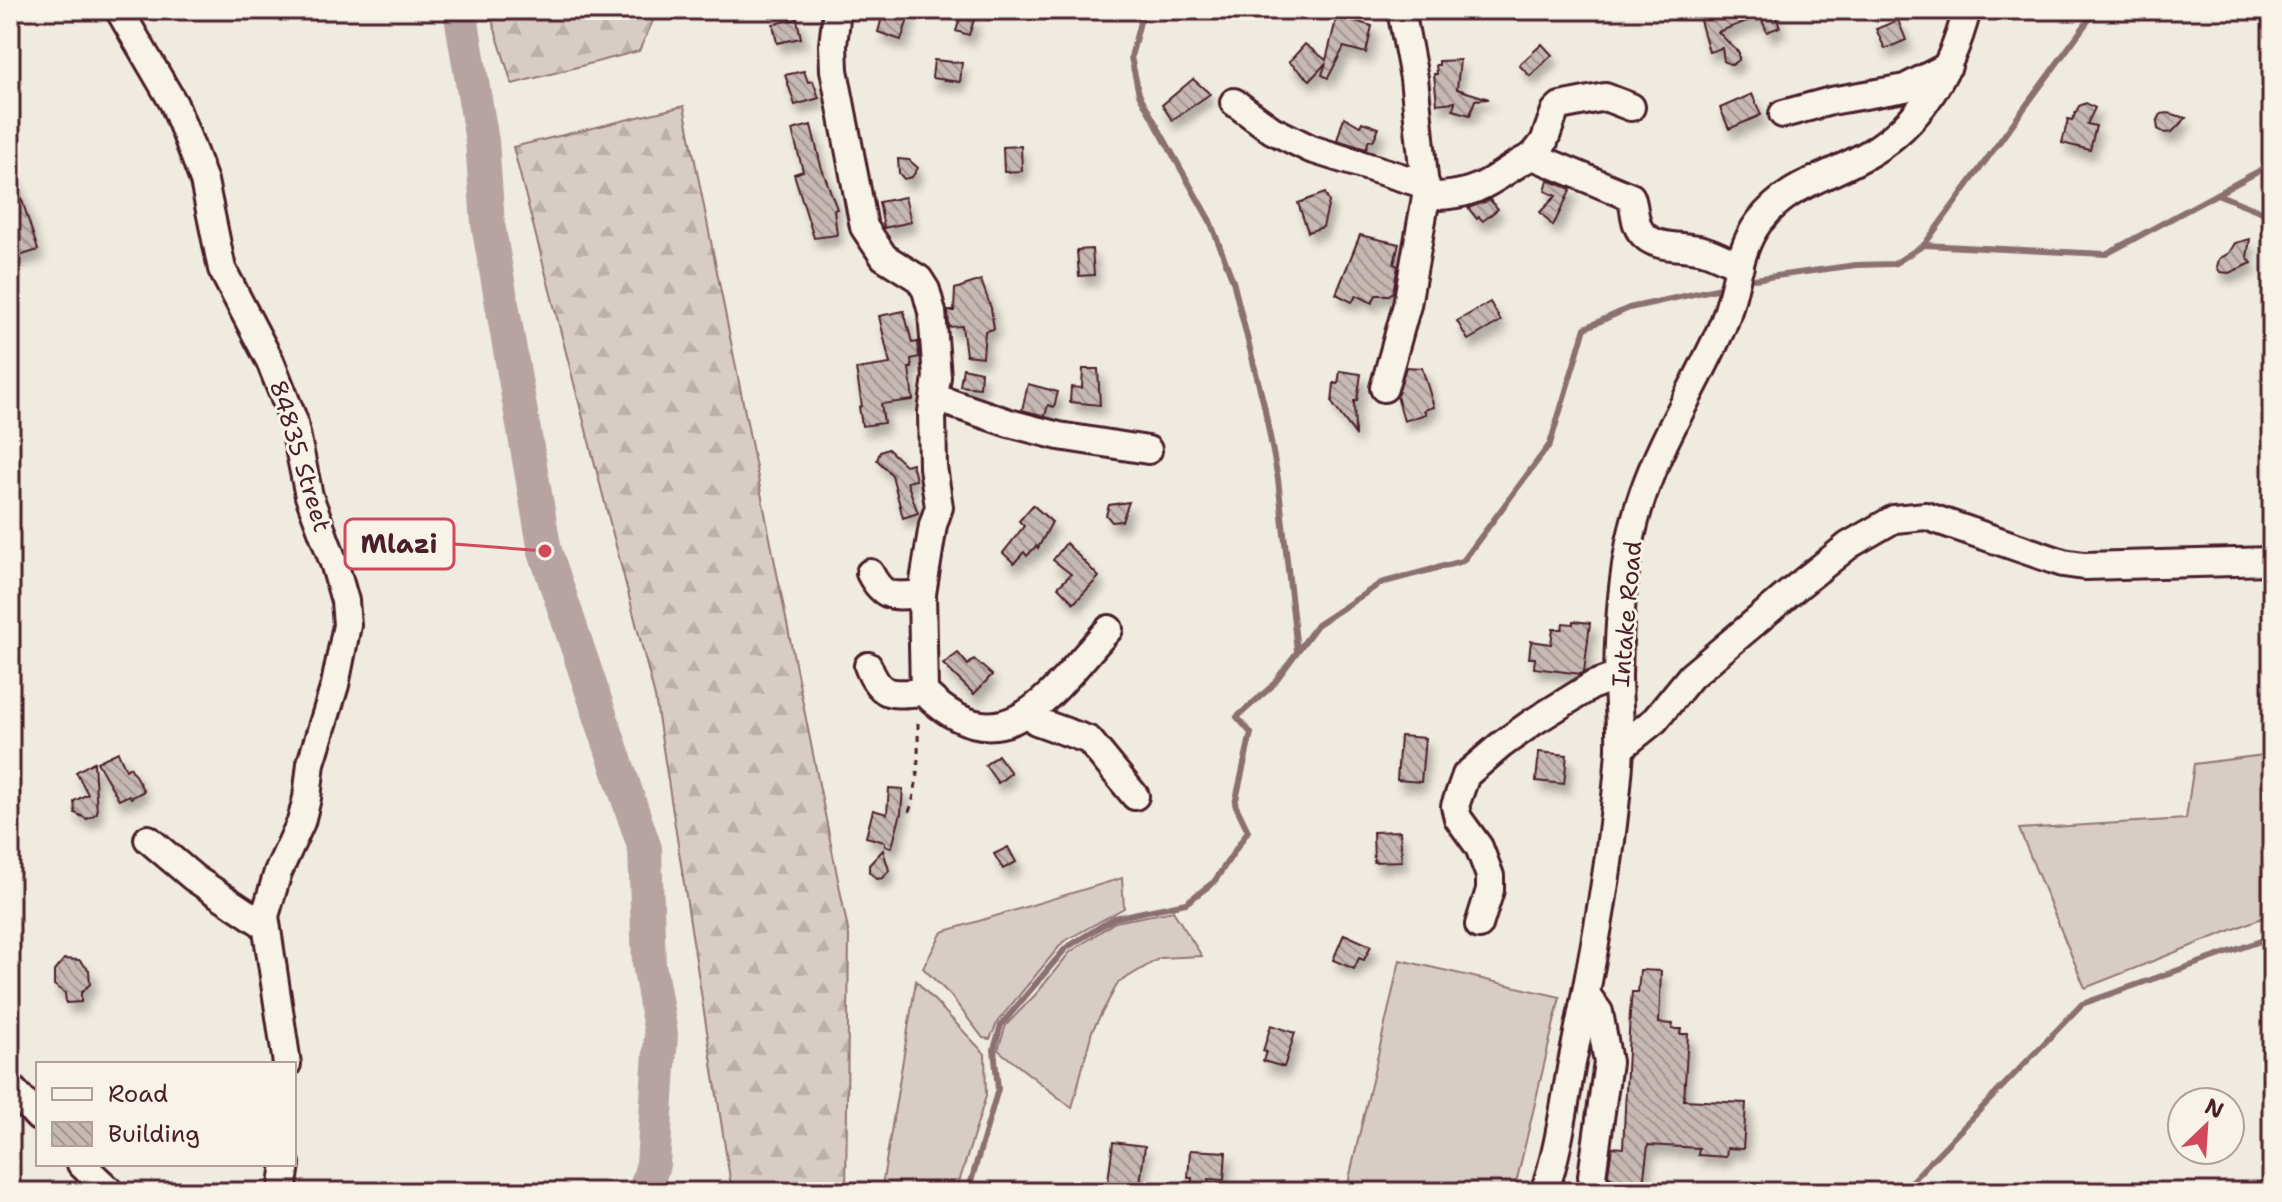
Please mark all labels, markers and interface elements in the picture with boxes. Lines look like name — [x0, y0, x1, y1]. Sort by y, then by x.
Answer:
street label: 84835 Street — [262, 376, 338, 536]
callout: Mlazi — [345, 519, 454, 569]
text: Mlazi — [361, 526, 437, 561]
street label: Intake Road — [1605, 539, 1649, 689]
legend — [36, 1062, 296, 1166]
text: Road — [108, 1078, 168, 1110]
north arrow — [2166, 1086, 2246, 1166]
text: N — [2200, 1092, 2228, 1125]
text: Building — [108, 1118, 200, 1150]

